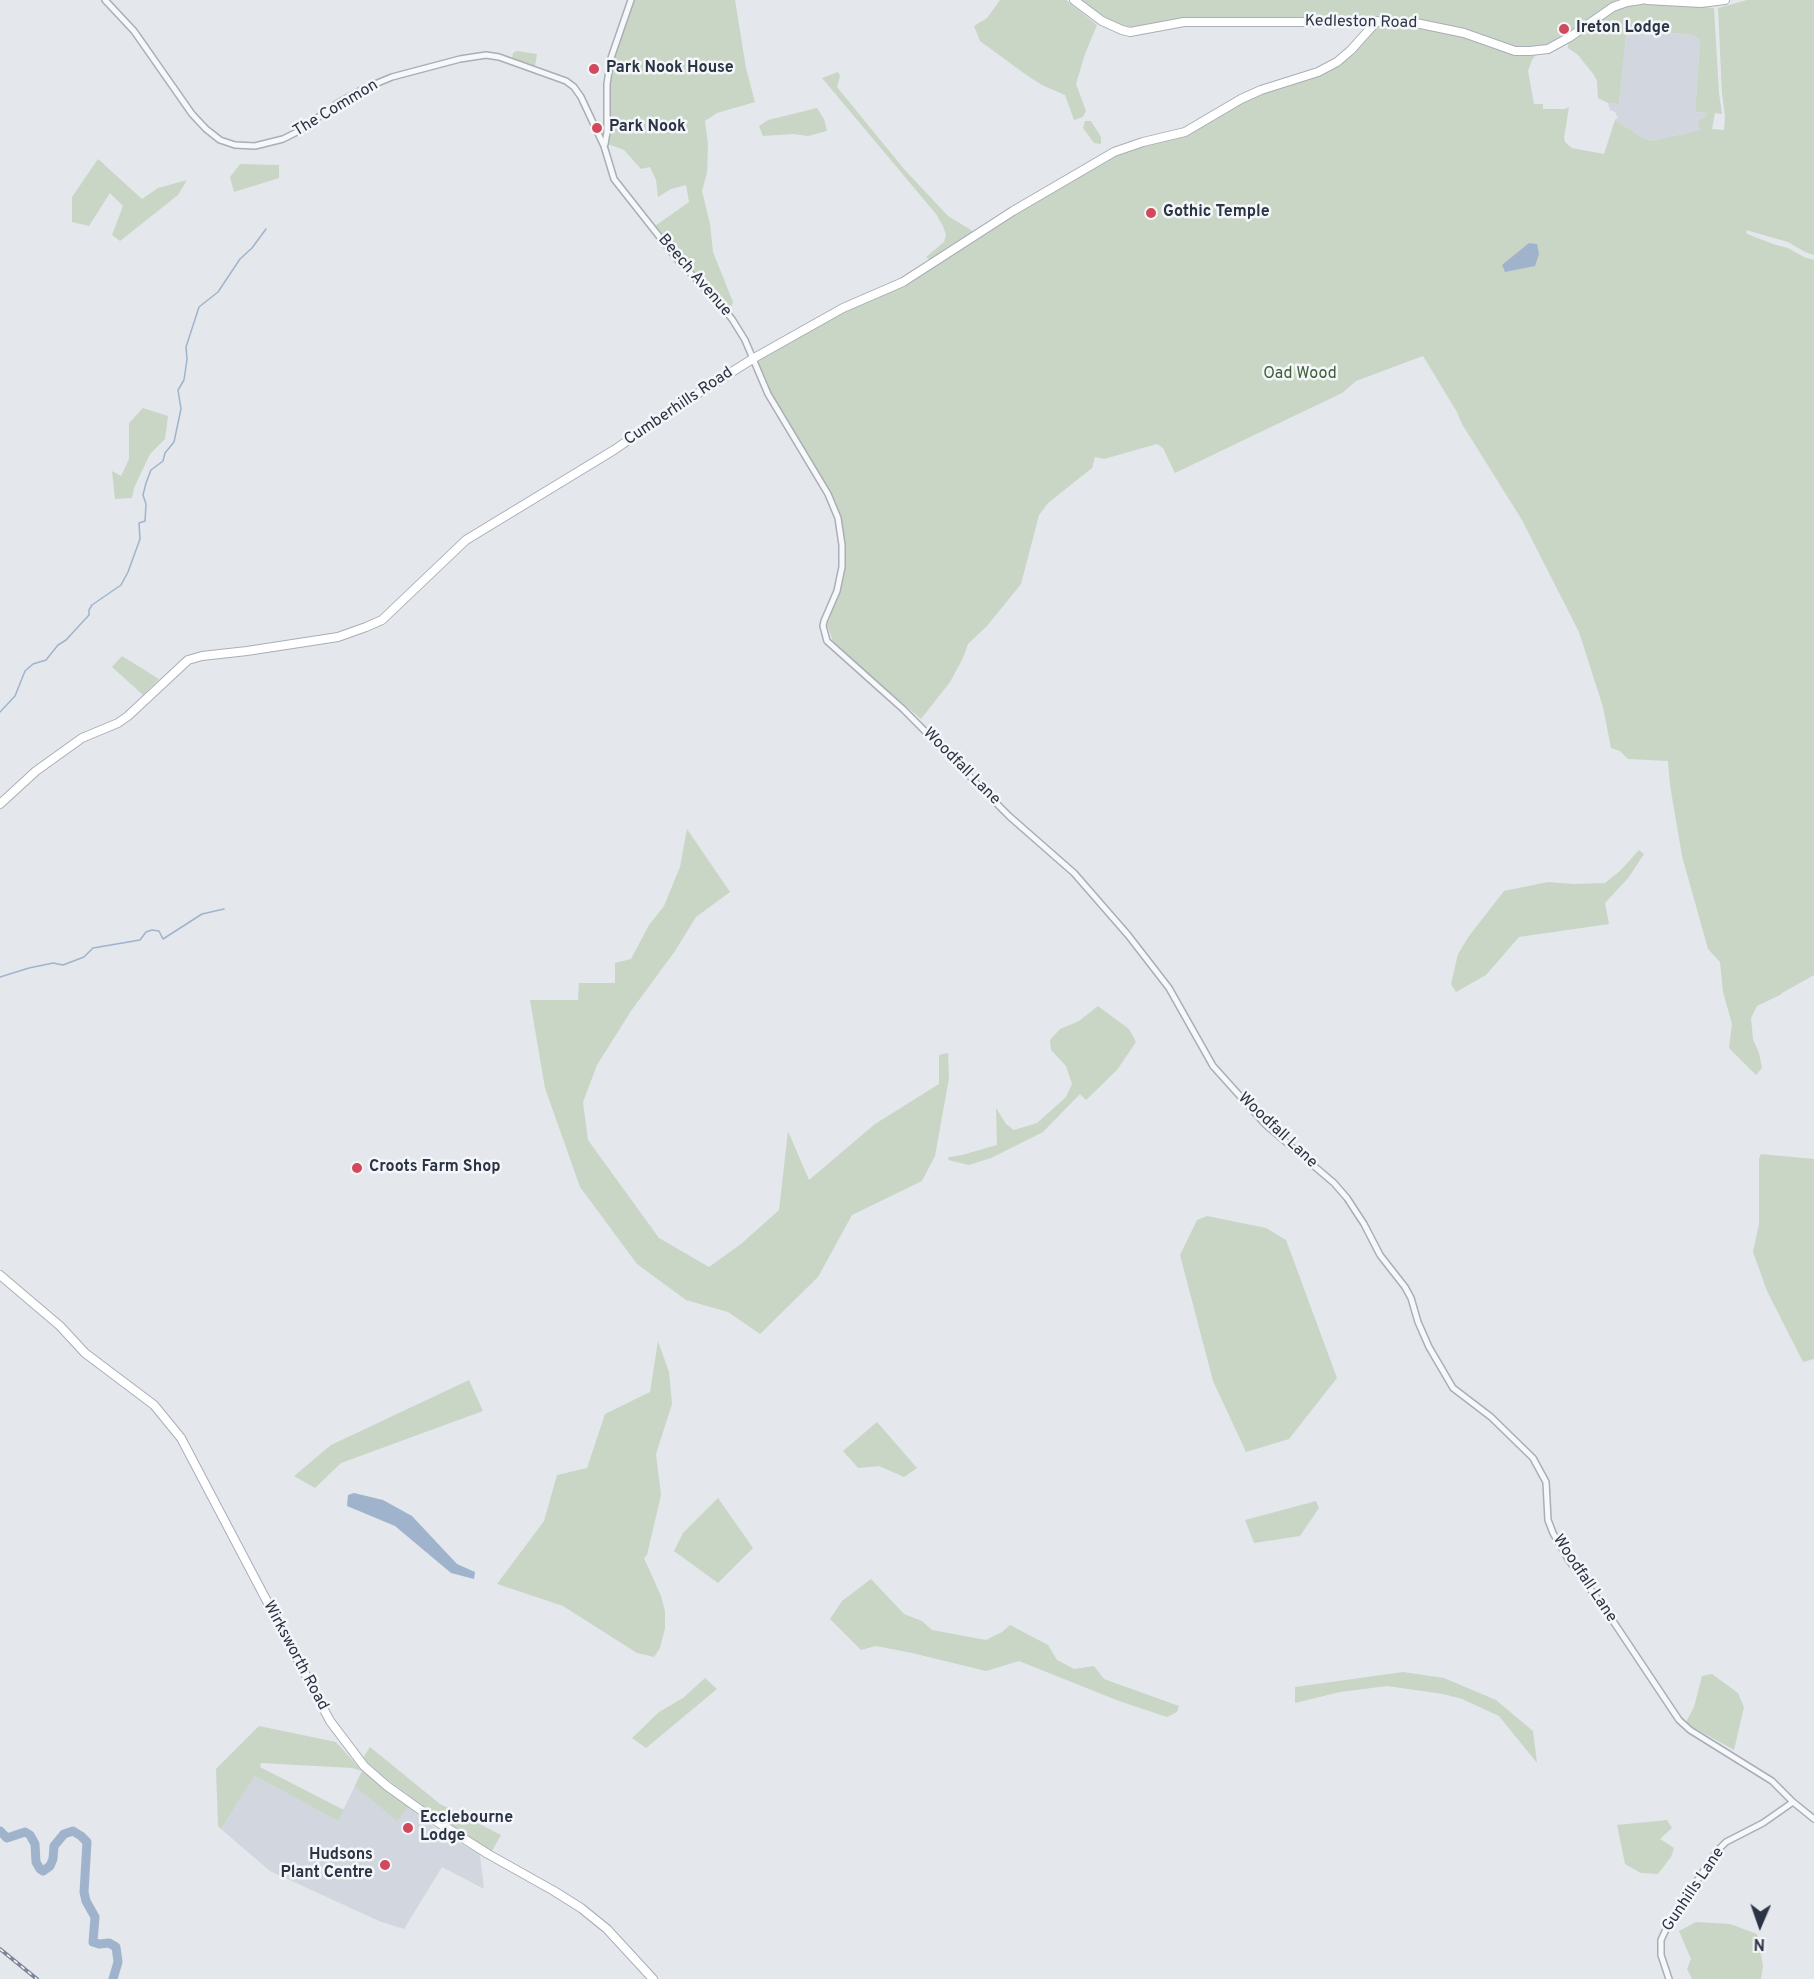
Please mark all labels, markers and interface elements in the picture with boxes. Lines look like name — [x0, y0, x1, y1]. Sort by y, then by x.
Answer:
street label: Kedleston Road — [1305, 12, 1417, 34]
place label: Ireton Lodge — [1576, 19, 1670, 39]
marker: Ireton Lodge — [1557, 22, 1571, 36]
place label: Park Nook House — [606, 59, 734, 79]
marker: Park Nook House — [587, 62, 601, 76]
street label: The Common — [290, 76, 382, 142]
place label: Park Nook — [609, 118, 686, 138]
marker: Park Nook — [590, 121, 604, 135]
place label: Gothic Temple — [1163, 203, 1270, 223]
marker: Gothic Temple — [1144, 206, 1158, 220]
street label: Beech Avenue — [653, 231, 735, 321]
street label: Cumberhills Road — [621, 364, 737, 450]
park label: Oad Wood — [1263, 365, 1337, 385]
street label: Woodfall Lane — [918, 724, 1004, 810]
street label: Woodfall Lane — [1233, 1089, 1321, 1173]
place label: Croots Farm Shop — [369, 1158, 500, 1178]
marker: Croots Farm Shop — [350, 1161, 364, 1175]
street label: Woodfall Lane — [1548, 1531, 1620, 1627]
street label: Wirksworth Road — [258, 1598, 332, 1714]
place label: Ecclebourne Lodge — [420, 1809, 513, 1847]
marker: Ecclebourne Lodge — [401, 1821, 415, 1835]
street label: Gunhills Lane — [1659, 1844, 1729, 1936]
place label: Hudsons Plant Centre — [280, 1846, 373, 1884]
marker: Hudsons Plant Centre — [378, 1858, 392, 1872]
north arrow — [1730, 1895, 1790, 1955]
text: N — [1753, 1933, 1765, 1953]

